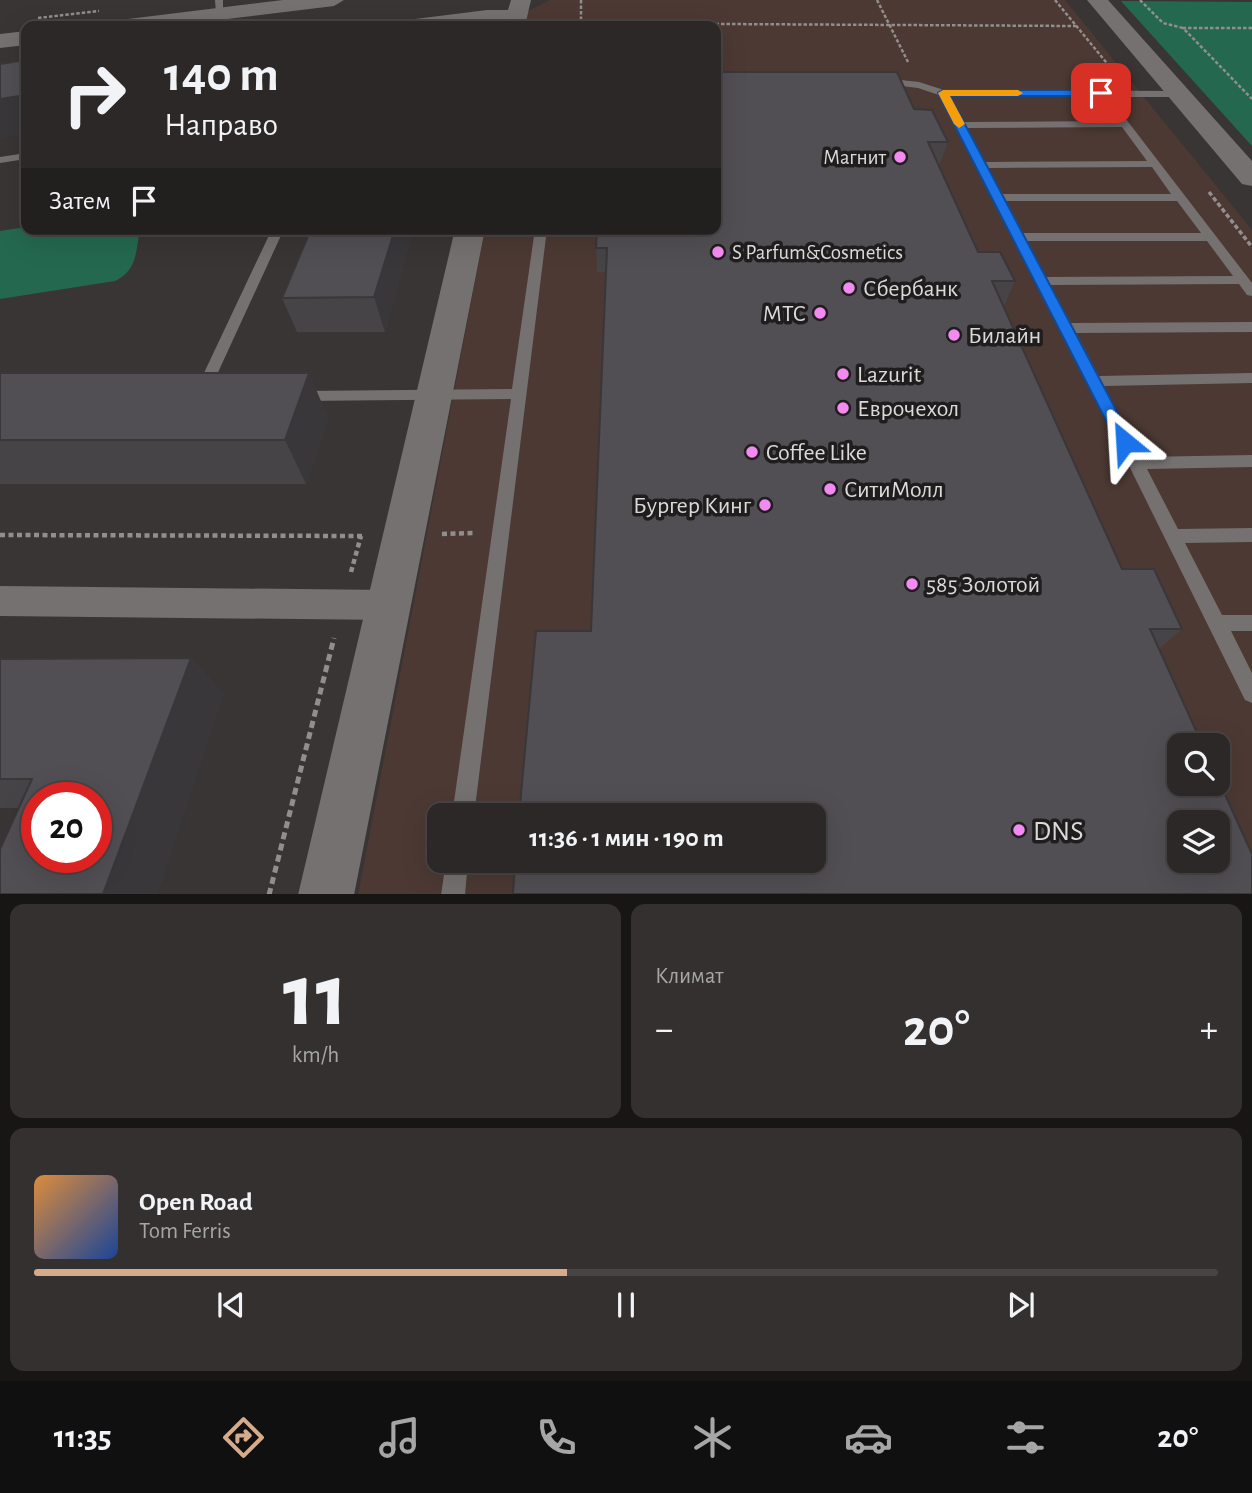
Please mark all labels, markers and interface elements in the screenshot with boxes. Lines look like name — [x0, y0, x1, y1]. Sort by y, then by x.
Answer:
icon: right — [49, 49, 140, 140]
text: 140 m — [164, 51, 279, 100]
pin — [1071, 63, 1131, 123]
icon: arrive — [1082, 74, 1120, 112]
text: Направо — [164, 109, 278, 141]
place label: Магнит — [823, 147, 886, 168]
marker: Магнит — [892, 149, 908, 165]
icon: arrive — [125, 182, 163, 220]
text: Затем — [49, 188, 111, 214]
place label: S Parfum&Cosmetics — [732, 242, 903, 263]
marker: S Parfum&Cosmetics — [710, 244, 726, 260]
place label: Сбербанк — [863, 277, 958, 301]
marker: Сбербанк — [841, 280, 857, 296]
place label: МТС — [762, 302, 806, 326]
marker: МТС — [812, 305, 828, 321]
place label: Билайн — [968, 324, 1041, 348]
marker: Билайн — [946, 327, 962, 343]
place label: Lazurit — [857, 363, 922, 387]
marker: Lazurit — [835, 366, 851, 382]
place label: Еврочехол — [857, 397, 959, 421]
marker: Еврочехол — [835, 400, 851, 416]
position arrow — [1088, 405, 1162, 479]
place label: Coffee Like — [766, 441, 867, 465]
marker: Coffee Like — [744, 444, 760, 460]
place label: СитиМолл — [844, 478, 944, 502]
marker: СитиМолл — [822, 481, 838, 497]
place label: Бургер Кинг — [633, 494, 752, 518]
marker: Бургер Кинг — [757, 497, 773, 513]
place label: 585 Золотой — [926, 573, 1040, 597]
marker: 585 Золотой — [904, 576, 920, 592]
map controls — [1167, 733, 1230, 873]
button: search — [1167, 733, 1230, 796]
speed limit sign: 20 — [21, 782, 112, 873]
button: layers — [1167, 810, 1230, 873]
place label: DNS — [1033, 818, 1083, 846]
marker: DNS — [1011, 822, 1027, 838]
text: 11:36 · 1 мин · 190 m — [529, 825, 724, 851]
text: 11 — [283, 951, 348, 1042]
text: Климат — [655, 965, 724, 988]
text: 20° — [903, 1003, 970, 1055]
text: − — [655, 1011, 673, 1049]
text: + — [1200, 1011, 1218, 1049]
text: km/h — [292, 1044, 339, 1067]
text: Open Road — [139, 1189, 253, 1215]
text: Tom Ferris — [139, 1220, 231, 1243]
icon: previous — [212, 1286, 250, 1324]
icon: pause — [607, 1286, 645, 1324]
icon: next — [1002, 1286, 1040, 1324]
icon: directions — [219, 1413, 268, 1462]
icon: music — [375, 1413, 424, 1462]
icon: phone — [532, 1413, 581, 1462]
icon: climate — [688, 1413, 737, 1462]
icon: car — [844, 1413, 893, 1462]
icon: filters — [1001, 1413, 1050, 1462]
text: 11:35 — [54, 1421, 112, 1453]
text: 20° — [1157, 1421, 1198, 1453]

